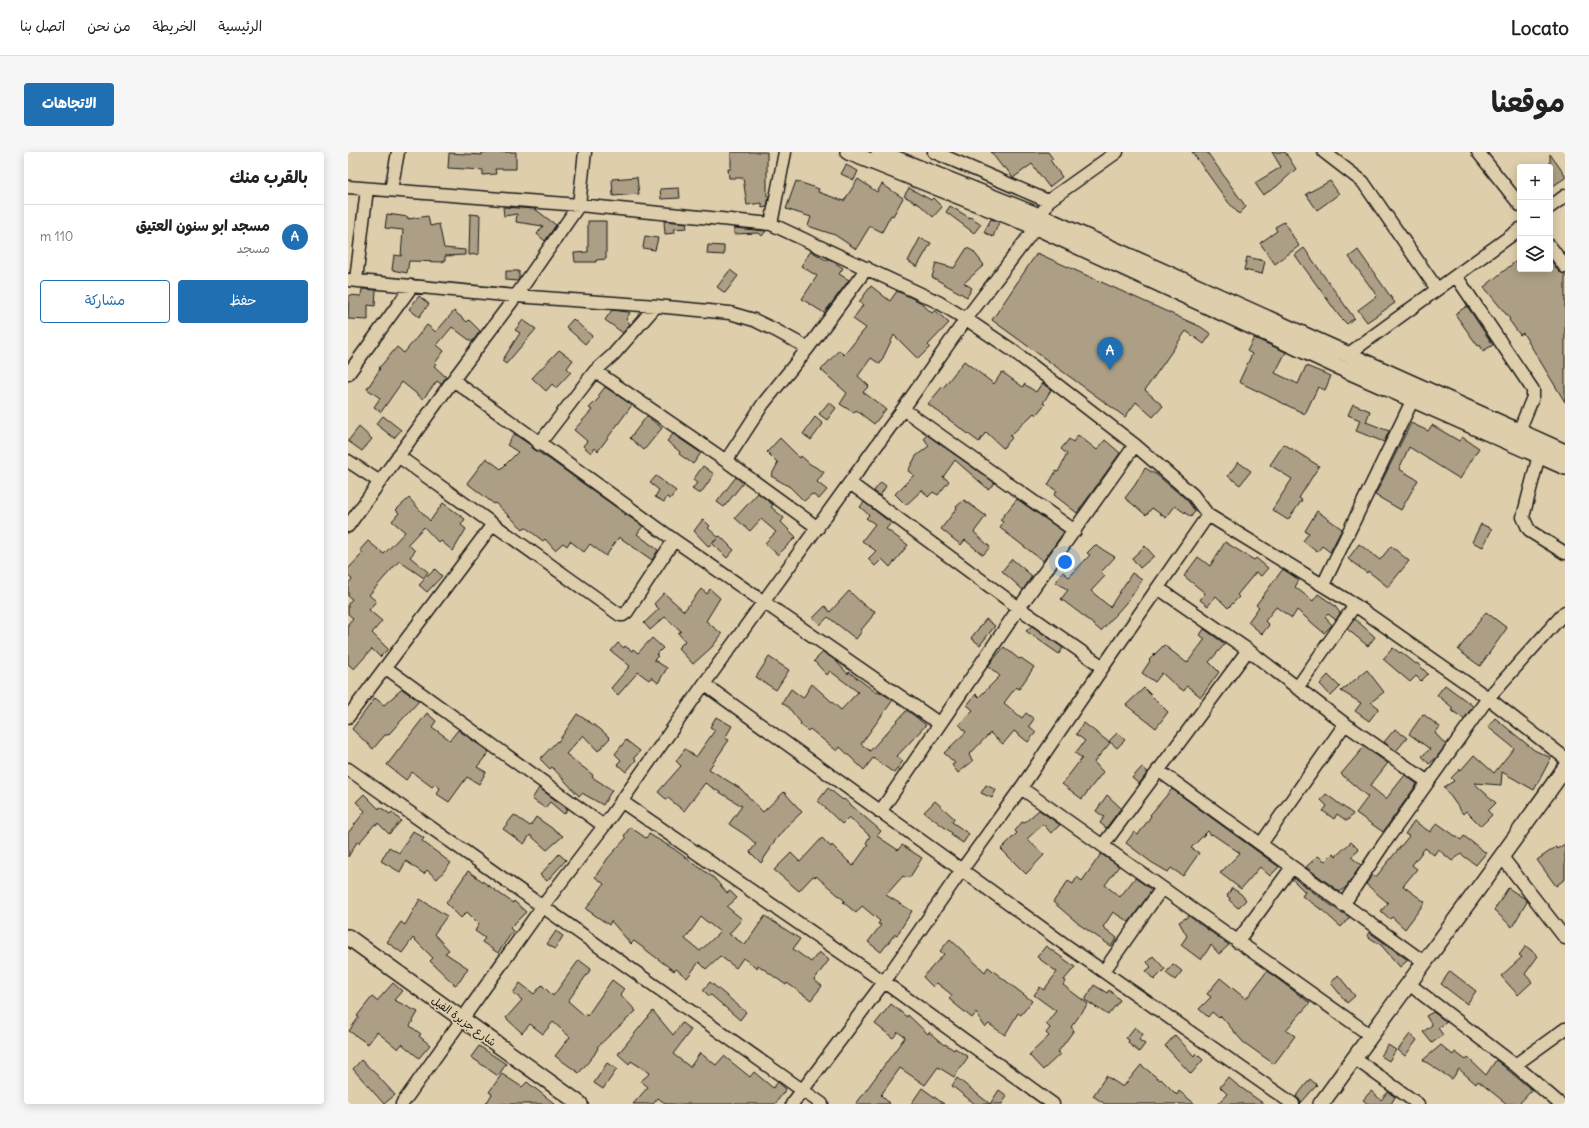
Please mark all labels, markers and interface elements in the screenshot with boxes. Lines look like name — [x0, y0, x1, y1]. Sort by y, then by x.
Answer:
text: Locato — [1511, 16, 1569, 40]
text: اتصل بنا — [20, 17, 65, 35]
text: من نحن — [87, 17, 131, 35]
text: الخريطة — [153, 17, 196, 35]
text: الرئيسية — [218, 17, 262, 35]
button: الاتجاهات — [24, 83, 114, 126]
text: موقعنا — [1491, 84, 1565, 120]
map controls — [1517, 164, 1553, 272]
button: + — [1517, 164, 1553, 200]
text: بالقرب منك — [229, 166, 308, 188]
button: − — [1517, 200, 1553, 236]
text: مسجد ابو سنون العتيق — [136, 216, 270, 235]
text: 110 m — [40, 228, 73, 245]
text: A — [291, 228, 299, 245]
button: layers — [1517, 236, 1553, 272]
text: مسجد — [237, 240, 270, 257]
button: مشاركة — [40, 280, 170, 323]
button: حفظ — [178, 280, 308, 323]
pin: A — [1097, 337, 1123, 370]
your location — [1055, 552, 1075, 572]
street label: شارع جزيرة الفيل — [428, 993, 499, 1051]

